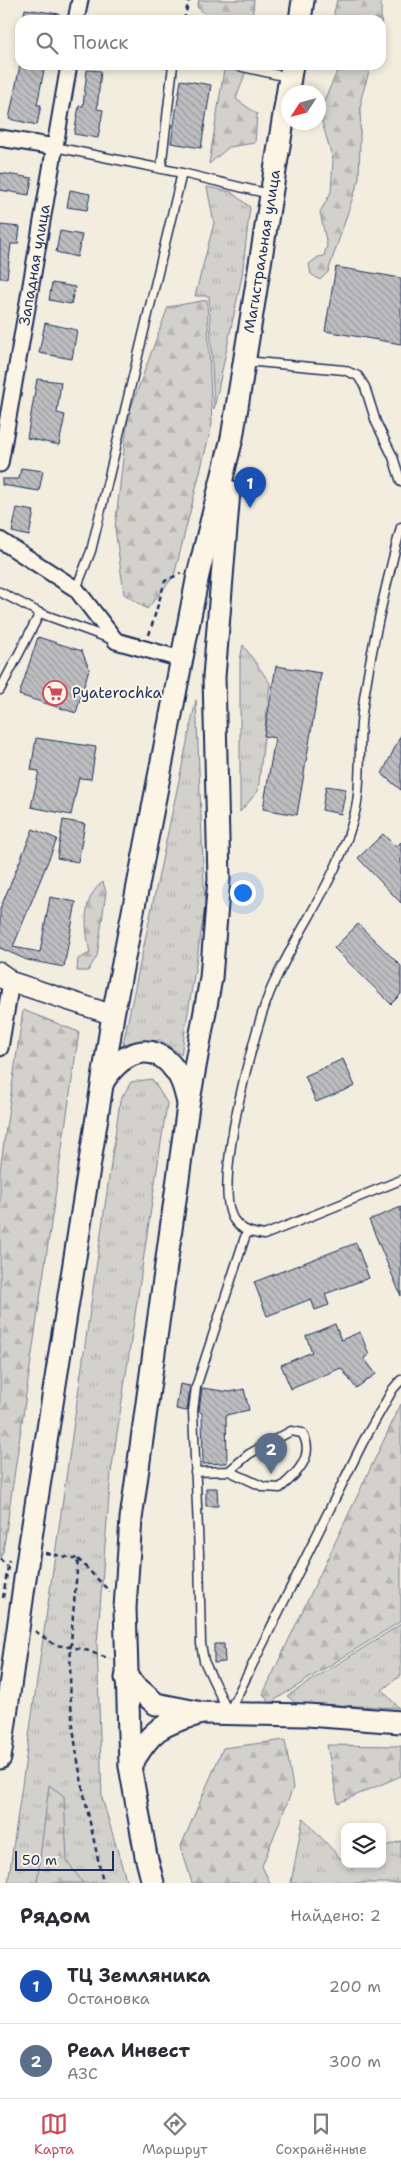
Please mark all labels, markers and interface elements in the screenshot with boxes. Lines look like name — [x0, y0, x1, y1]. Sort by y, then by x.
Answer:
search box — [15, 15, 386, 70]
icon: search — [33, 29, 61, 57]
text: Поиск — [73, 30, 128, 55]
north arrow — [281, 85, 326, 130]
street label: Магистральная улица — [239, 167, 285, 334]
street label: Западная улица — [14, 202, 55, 327]
pin: 1 — [234, 467, 266, 508]
supermarket icon: Pyaterochka — [42, 680, 68, 706]
place label: Pyaterochka — [72, 683, 163, 703]
your location — [230, 880, 256, 906]
pin: 2 — [255, 1433, 287, 1474]
map controls — [341, 1823, 386, 1868]
button: layers — [341, 1823, 386, 1868]
scale bar — [15, 1848, 114, 1871]
text: 50 m — [22, 1851, 57, 1869]
text: Рядом — [20, 1902, 90, 1930]
text: Найдено: 2 — [290, 1905, 381, 1926]
text: ТЦ Земляника — [67, 1963, 210, 1988]
text: 1 — [32, 1976, 40, 1997]
text: 200 m — [329, 1976, 381, 1997]
text: Остановка — [67, 1988, 150, 2009]
text: Реал Инвест — [67, 2038, 190, 2063]
text: 2 — [30, 2051, 42, 2072]
text: 300 m — [329, 2051, 381, 2072]
text: АЗС — [67, 2063, 98, 2084]
tab: Карта — [34, 2110, 74, 2158]
tab: Маршрут — [142, 2110, 207, 2158]
tab: Сохранённые — [276, 2110, 367, 2158]

